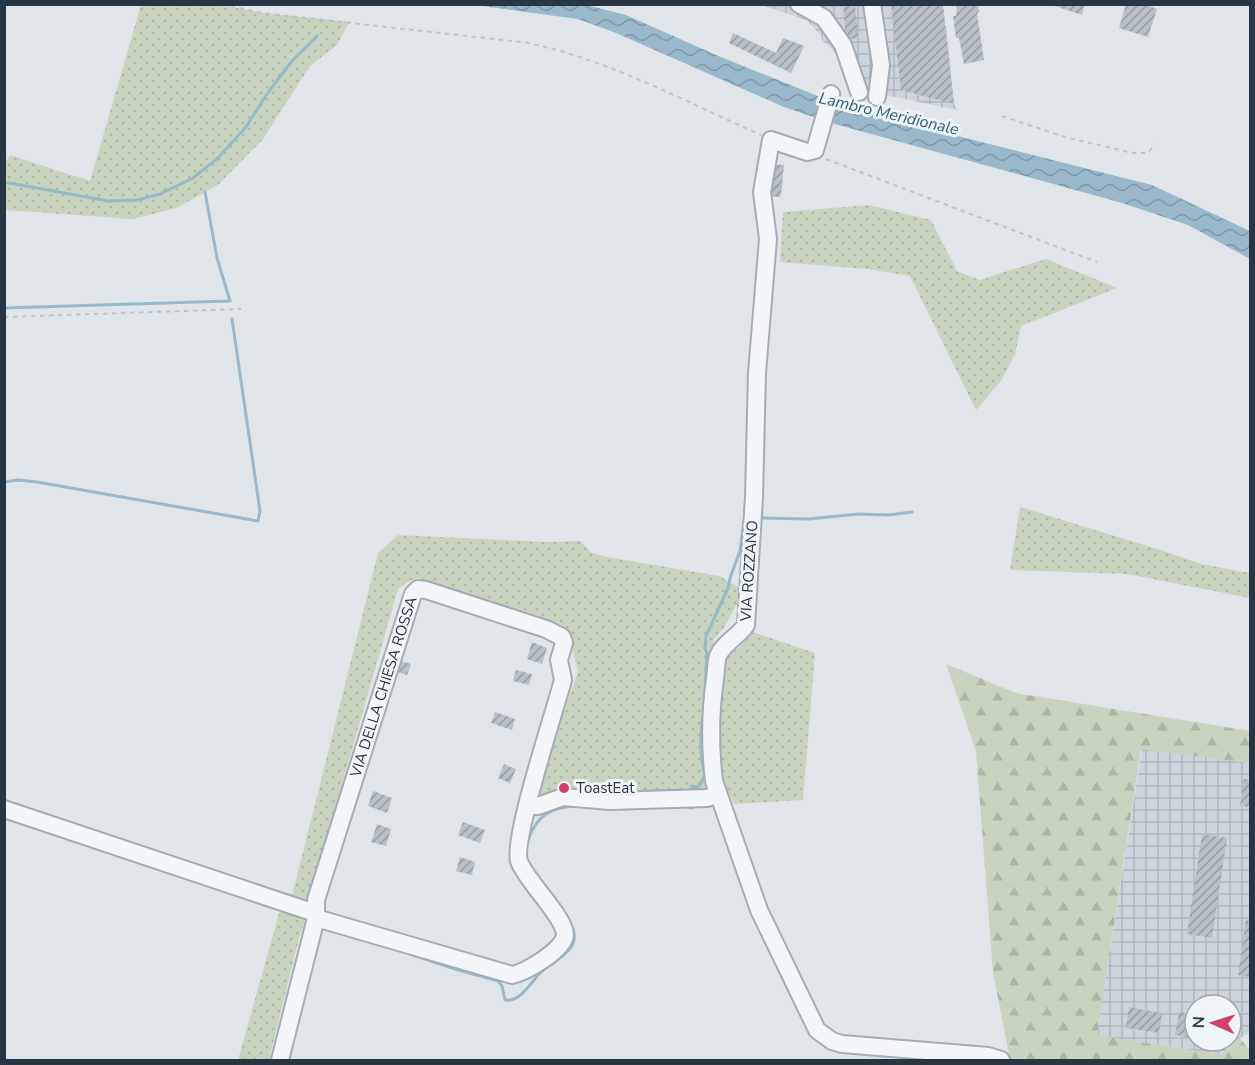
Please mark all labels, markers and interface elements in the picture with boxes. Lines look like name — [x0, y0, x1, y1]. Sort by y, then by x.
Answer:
water label: Lambro Meridionale — [817, 87, 961, 141]
street label: VIA ROZZANO — [735, 520, 763, 623]
street label: VIA DELLA CHIESA ROSSA — [345, 594, 422, 781]
place label: ToastEat — [576, 778, 635, 798]
marker: ToastEat — [557, 781, 571, 795]
north arrow — [1183, 993, 1243, 1053]
text: N — [1188, 1016, 1210, 1029]

